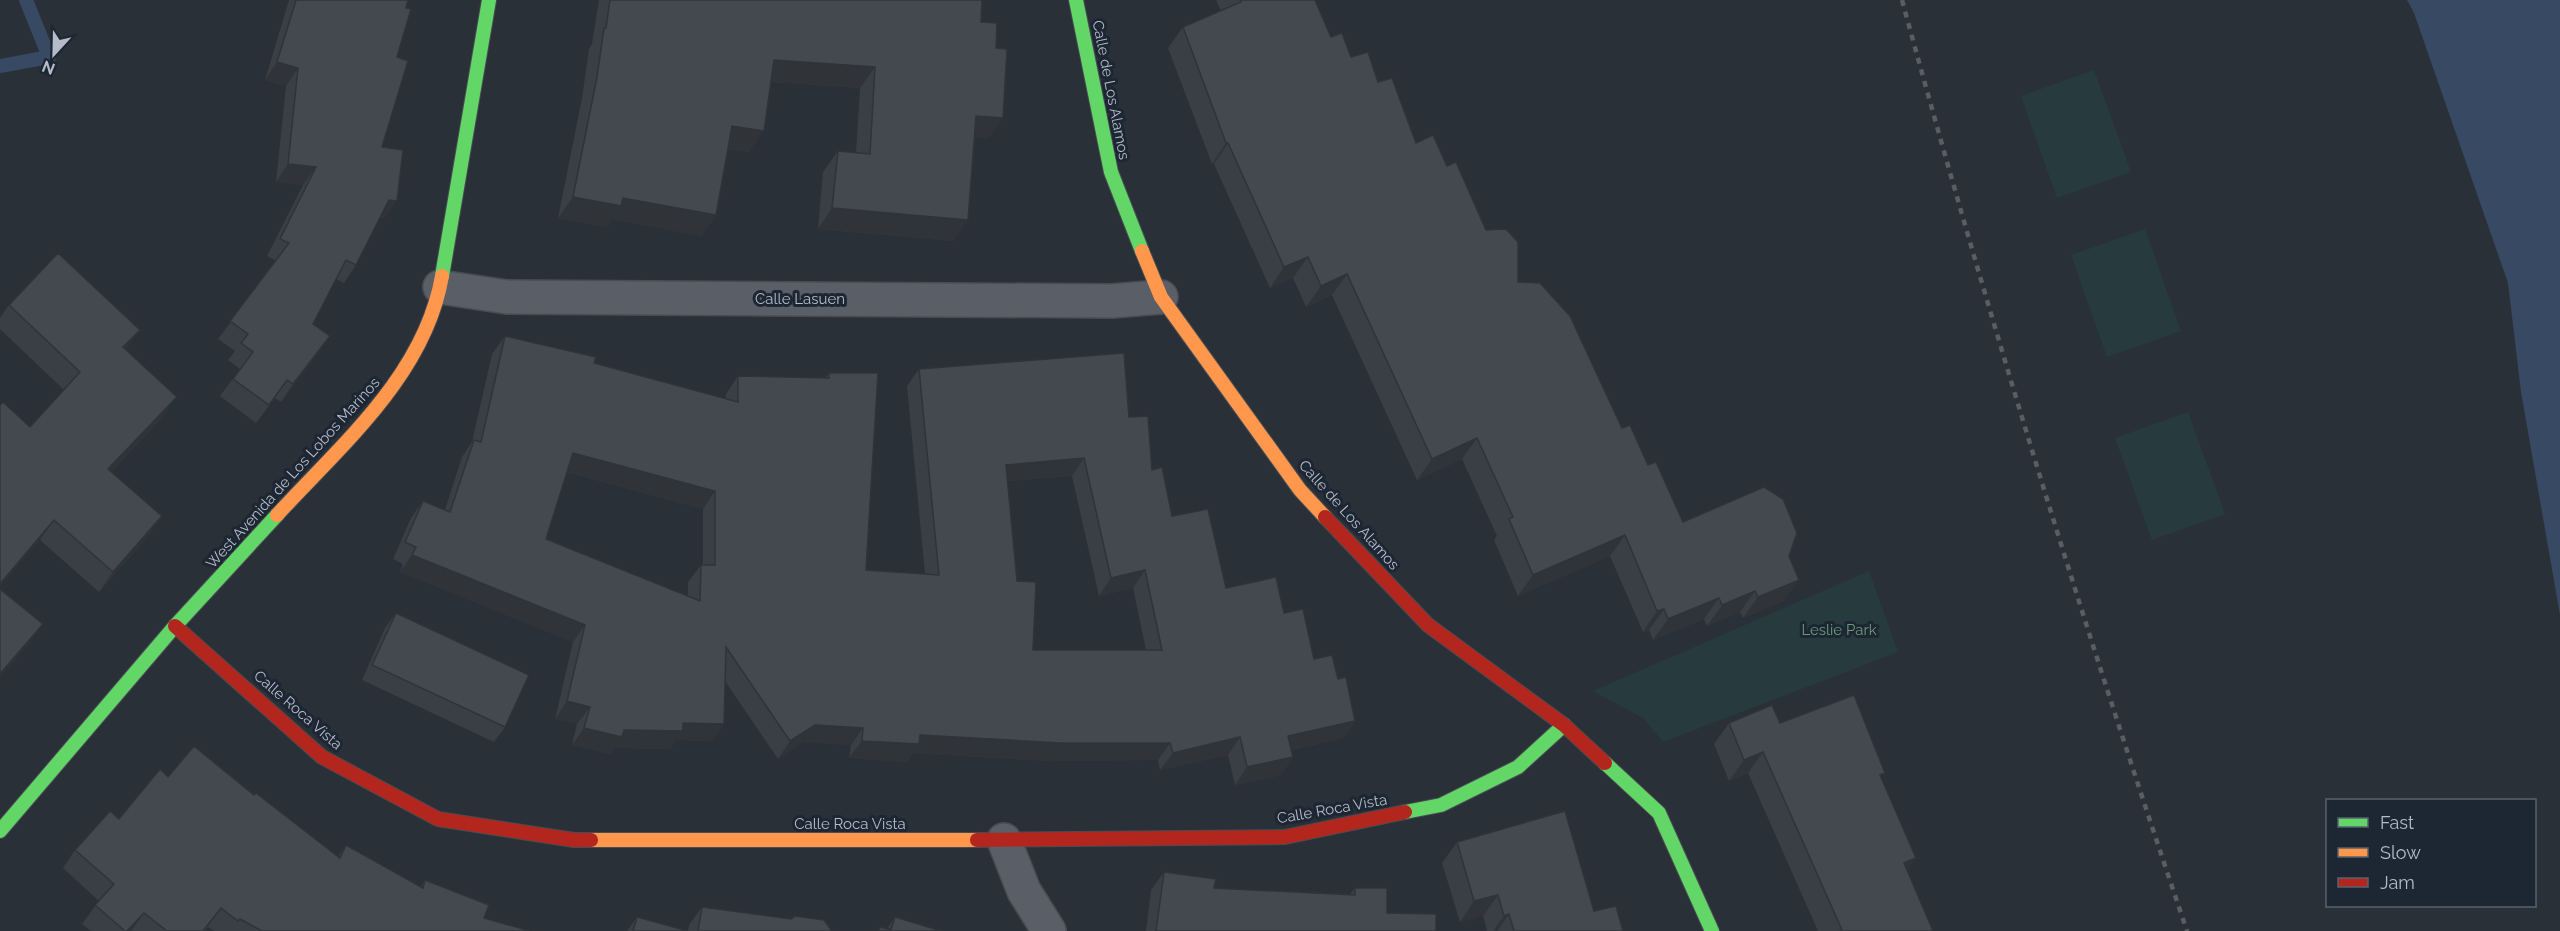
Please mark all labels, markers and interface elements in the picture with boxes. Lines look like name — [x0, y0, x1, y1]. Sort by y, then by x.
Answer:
street label: Calle de Los Alamos — [1089, 19, 1133, 161]
north arrow — [24, 24, 84, 84]
text: N — [39, 56, 58, 79]
street label: Calle Lasuen — [755, 290, 845, 308]
street label: West Avenida de Los Lobos Marinos — [202, 374, 384, 572]
street label: Calle de Los Alamos — [1295, 456, 1403, 574]
park label: Leslie Park — [1801, 621, 1877, 639]
street label: Calle Roca Vista — [250, 667, 346, 753]
street label: Calle Roca Vista — [1276, 790, 1388, 828]
legend — [2326, 799, 2536, 907]
text: Fast — [2380, 812, 2414, 833]
street label: Calle Roca Vista — [794, 815, 906, 833]
text: Slow — [2380, 842, 2421, 863]
text: Jam — [2380, 872, 2415, 893]

